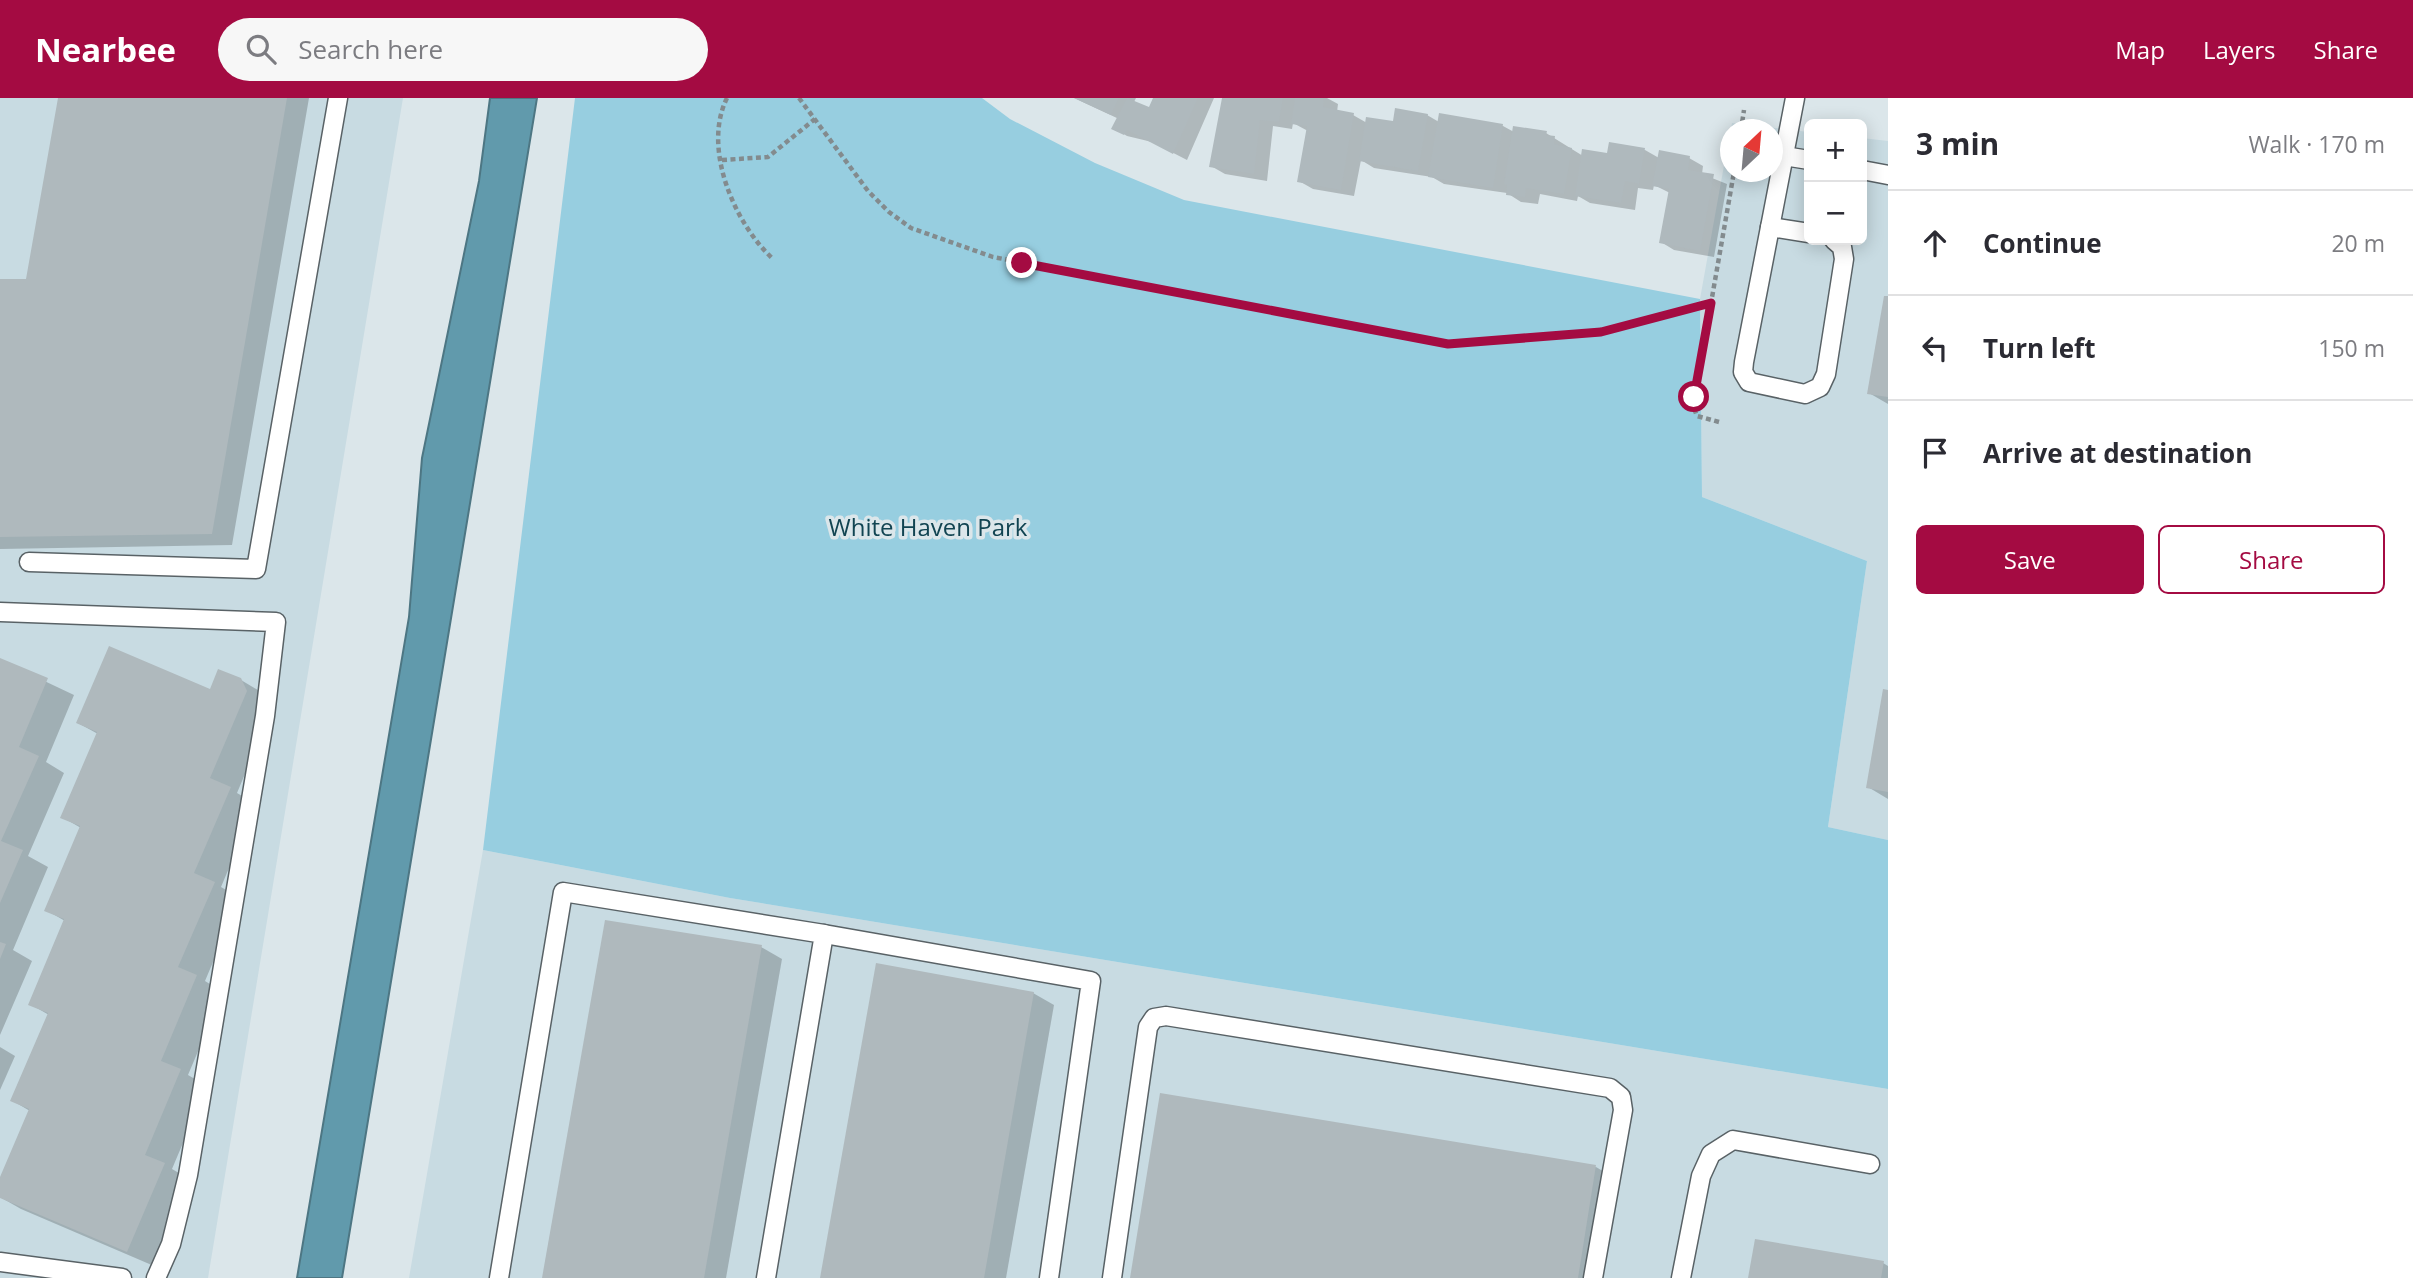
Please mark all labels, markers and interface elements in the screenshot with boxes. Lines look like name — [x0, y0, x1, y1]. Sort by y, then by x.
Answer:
search box — [218, 18, 708, 81]
text: Nearbee — [35, 27, 176, 72]
icon: search — [242, 30, 280, 68]
text: Search here — [298, 31, 443, 67]
text: Map — [2115, 33, 2165, 66]
text: Layers — [2203, 33, 2276, 66]
text: Share — [2314, 33, 2378, 66]
north arrow — [1720, 119, 1783, 182]
map controls — [1804, 119, 1867, 245]
button: + — [1804, 119, 1867, 182]
text: 3 min — [1916, 123, 1999, 164]
text: Walk · 170 m — [2248, 128, 2385, 160]
button: − — [1804, 182, 1867, 245]
icon: ahead — [1916, 224, 1954, 262]
text: Continue — [1983, 225, 2102, 261]
text: 20 m — [2331, 227, 2385, 259]
route end — [1006, 247, 1037, 278]
icon: left — [1916, 329, 1954, 367]
text: Turn left — [1983, 330, 2095, 366]
text: 150 m — [2318, 332, 2385, 364]
route start — [1678, 381, 1709, 412]
icon: arrive — [1916, 434, 1954, 472]
text: Arrive at destination — [1983, 435, 2252, 471]
park label: White Haven Park — [829, 510, 1028, 543]
button: Save — [1916, 525, 2144, 594]
button: Share — [2158, 525, 2385, 594]

